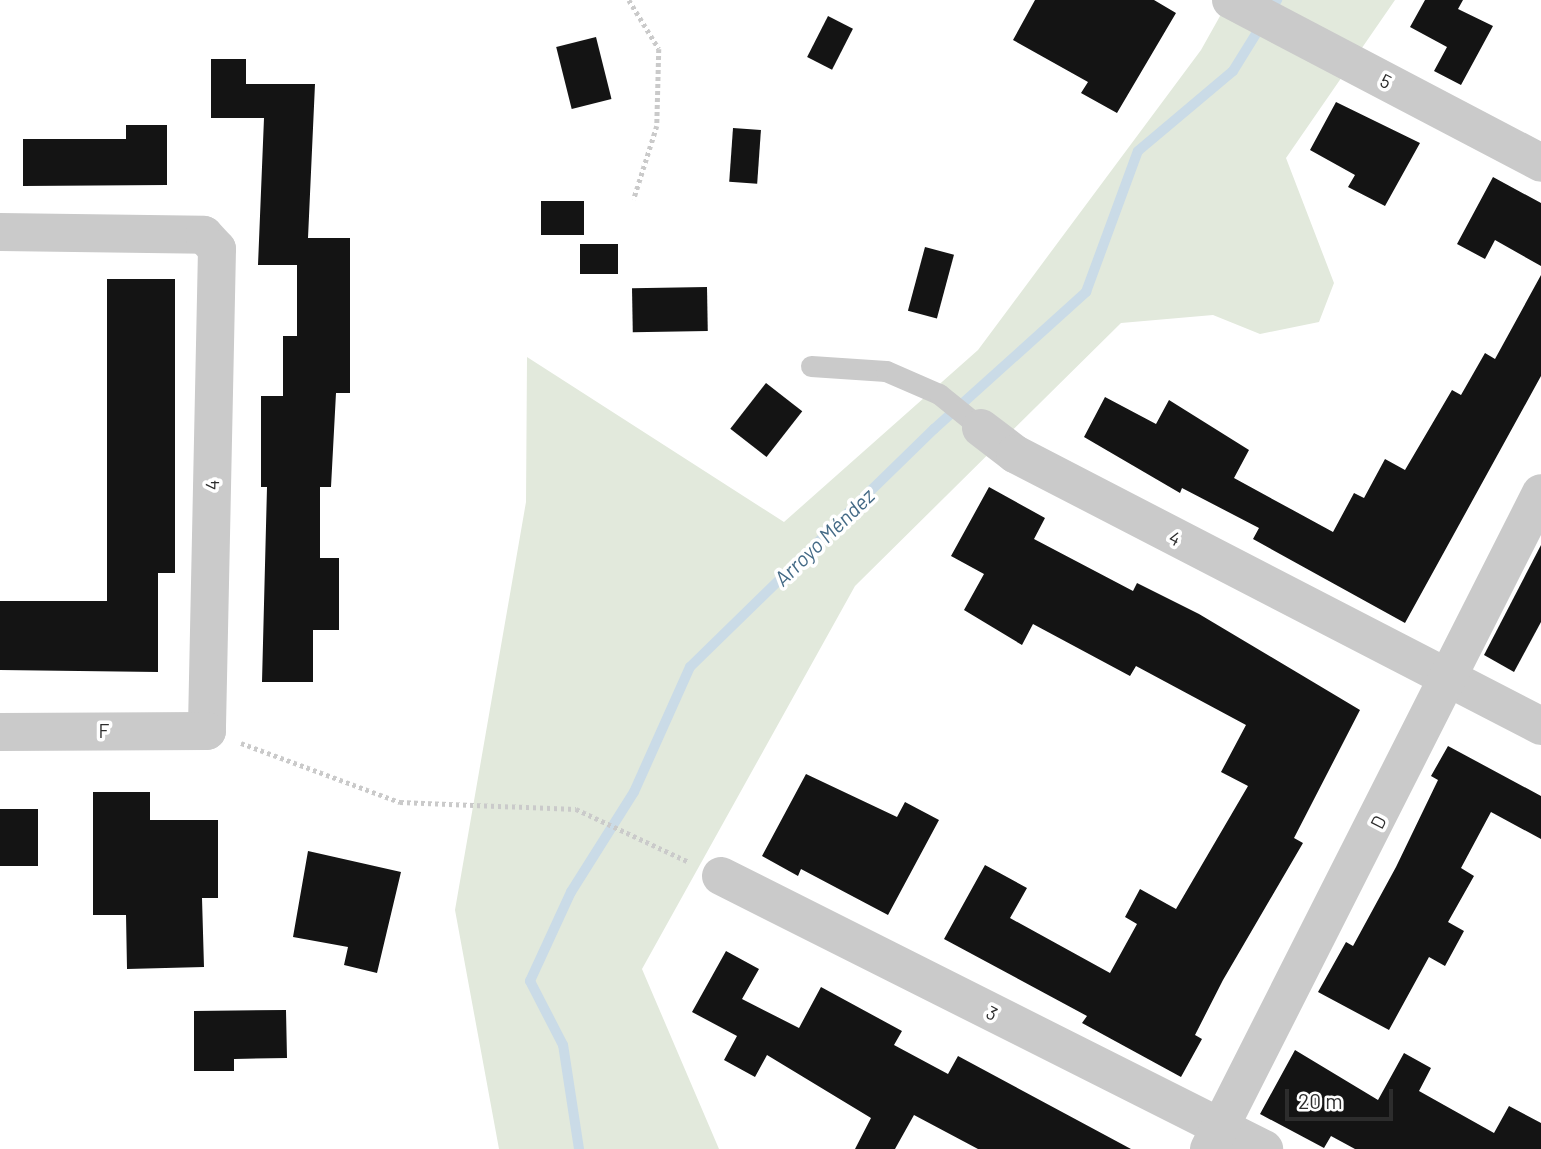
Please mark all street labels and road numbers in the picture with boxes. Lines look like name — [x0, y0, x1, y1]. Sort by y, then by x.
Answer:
street label: 5 — [1376, 69, 1396, 93]
street label: 4 — [201, 480, 223, 490]
street label: 4 — [1165, 525, 1185, 551]
street label: F — [99, 720, 109, 742]
street label: D — [1365, 812, 1391, 832]
street label: 3 — [982, 1001, 1002, 1025]

